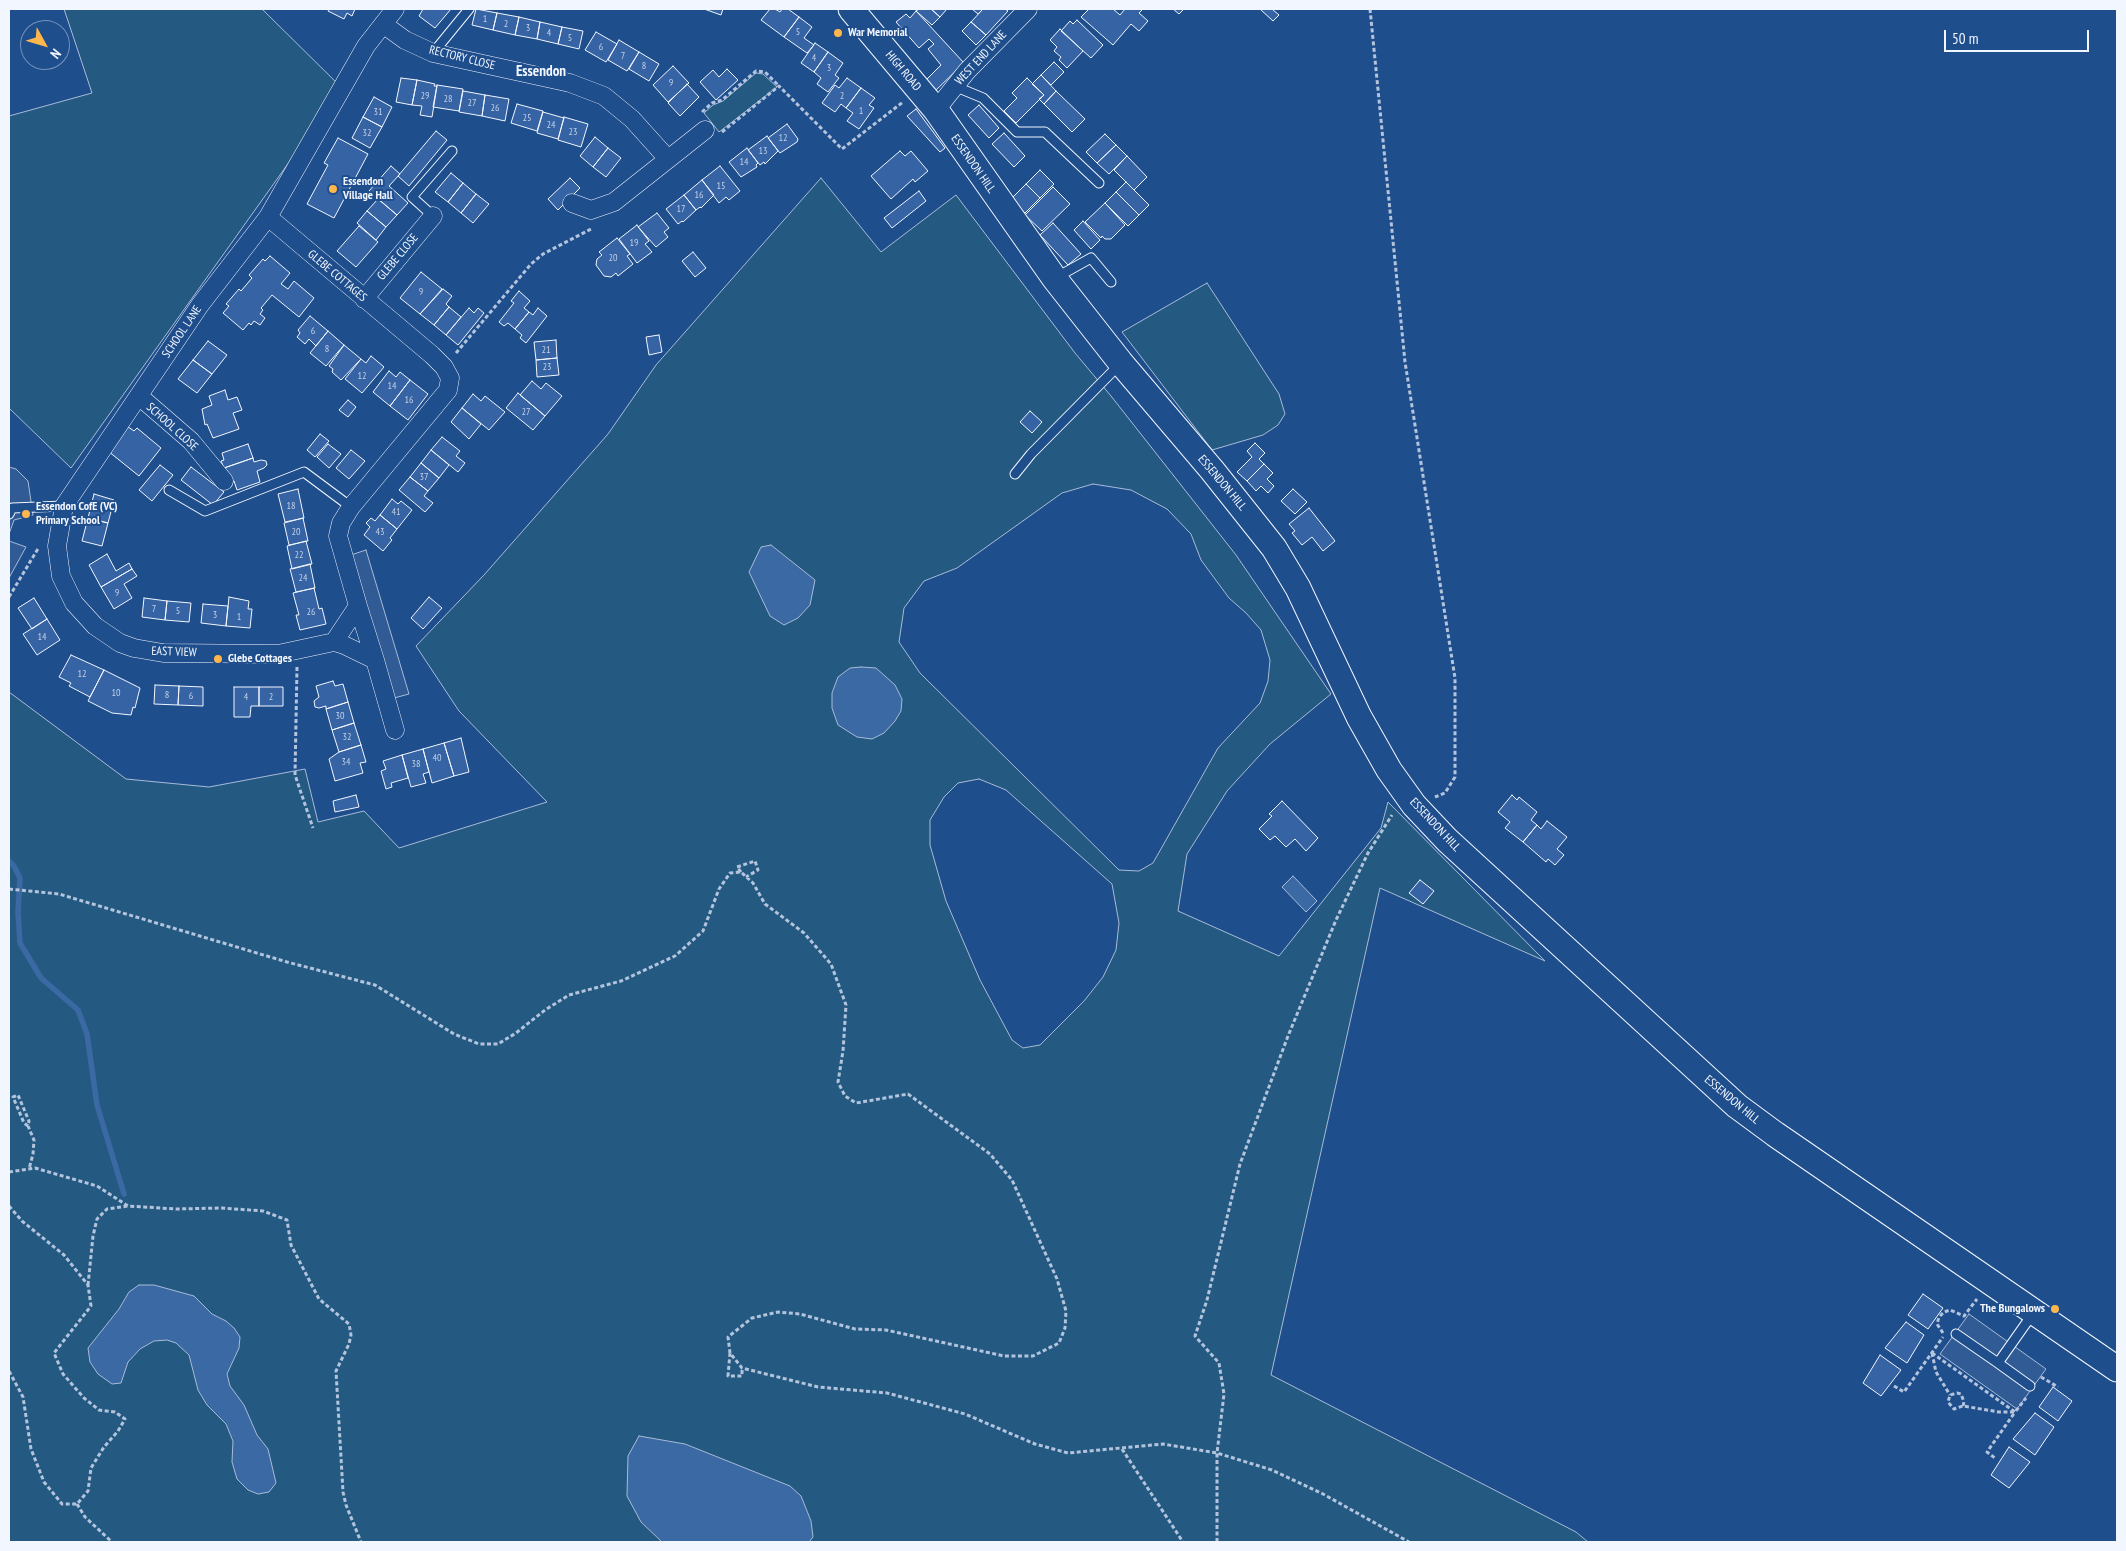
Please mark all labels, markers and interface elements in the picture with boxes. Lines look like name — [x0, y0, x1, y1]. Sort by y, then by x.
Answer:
house number: 1 — [483, 13, 487, 25]
house number: 2 — [504, 18, 508, 30]
north arrow — [20, 20, 70, 70]
scale bar — [1946, 20, 2091, 52]
house number: 3 — [526, 22, 530, 34]
house number: 5 — [796, 26, 800, 38]
place label: War Memorial — [848, 26, 908, 40]
house number: 4 — [547, 27, 551, 39]
marker: War Memorial — [832, 27, 844, 39]
street label: WEST END LANE — [952, 28, 1010, 88]
text: 50 m — [1952, 29, 1978, 48]
house number: 5 — [568, 32, 572, 44]
house number: 6 — [599, 41, 603, 53]
street label: RECTORY CLOSE — [428, 43, 496, 73]
text: N — [47, 45, 65, 62]
street label: HIGH ROAD — [882, 48, 924, 94]
house number: 7 — [621, 50, 625, 62]
house number: 4 — [812, 52, 816, 64]
house number: 8 — [642, 60, 646, 72]
house number: 3 — [827, 62, 831, 74]
district label: Essendon — [516, 63, 566, 81]
house number: 9 — [669, 77, 673, 89]
house number: 29 — [421, 90, 429, 102]
house number: 2 — [840, 90, 844, 102]
house number: 28 — [444, 93, 452, 105]
house number: 27 — [468, 97, 476, 109]
house number: 26 — [491, 102, 499, 114]
house number: 1 — [859, 105, 863, 117]
house number: 31 — [374, 106, 382, 118]
house number: 25 — [523, 112, 531, 124]
house number: 24 — [547, 119, 555, 131]
house number: 23 — [569, 126, 577, 138]
house number: 32 — [363, 127, 371, 139]
house number: 12 — [779, 132, 787, 144]
street label: ESSENDON HILL — [948, 132, 998, 196]
house number: 13 — [759, 145, 767, 157]
house number: 14 — [740, 156, 748, 168]
place label: Essendon Village Hall — [343, 175, 393, 203]
house number: 15 — [717, 180, 725, 192]
marker: Essendon Village Hall — [327, 183, 339, 195]
house number: 16 — [695, 189, 703, 201]
house number: 17 — [677, 203, 685, 215]
street label: GLEBE CLOSE — [374, 231, 422, 283]
house number: 19 — [630, 237, 638, 249]
street label: GLEBE COTTAGES — [305, 247, 369, 305]
house number: 20 — [609, 252, 617, 264]
house number: 9 — [419, 286, 423, 298]
street label: SCHOOL LANE — [159, 303, 205, 361]
house number: 6 — [311, 325, 315, 337]
house number: 8 — [325, 343, 329, 355]
house number: 21 — [542, 344, 550, 356]
house number: 23 — [543, 361, 551, 373]
house number: 12 — [358, 370, 366, 382]
house number: 14 — [388, 380, 396, 392]
house number: 16 — [405, 394, 413, 406]
street label: SCHOOL CLOSE — [143, 400, 201, 454]
house number: 27 — [522, 406, 530, 418]
street label: ESSENDON HILL — [1195, 452, 1249, 514]
house number: 37 — [420, 471, 428, 483]
place label: Essendon CofE (VC) Primary School — [36, 500, 118, 528]
house number: 18 — [287, 500, 295, 512]
house number: 41 — [392, 506, 400, 518]
marker: Essendon CofE (VC) Primary School — [20, 508, 32, 520]
house number: 20 — [292, 526, 300, 538]
house number: 43 — [376, 526, 384, 538]
house number: 22 — [295, 549, 303, 561]
house number: 24 — [299, 572, 307, 584]
house number: 9 — [115, 587, 119, 599]
house number: 7 — [152, 603, 156, 615]
house number: 5 — [176, 605, 180, 617]
house number: 26 — [307, 606, 315, 618]
house number: 3 — [213, 609, 217, 621]
house number: 1 — [237, 611, 241, 623]
house number: 14 — [38, 631, 46, 643]
street label: EAST VIEW — [151, 644, 197, 660]
place label: Glebe Cottages — [228, 652, 292, 666]
marker: Glebe Cottages — [212, 653, 224, 665]
house number: 12 — [78, 668, 86, 680]
house number: 10 — [112, 687, 120, 699]
house number: 8 — [165, 689, 169, 701]
house number: 6 — [189, 690, 193, 702]
house number: 4 — [244, 691, 248, 703]
house number: 2 — [269, 691, 273, 703]
house number: 30 — [336, 710, 344, 722]
house number: 32 — [343, 731, 351, 743]
house number: 40 — [433, 752, 441, 764]
house number: 34 — [342, 756, 350, 768]
house number: 38 — [412, 758, 420, 770]
street label: ESSENDON HILL — [1407, 795, 1463, 855]
street label: ESSENDON HILL — [1701, 1073, 1763, 1127]
place label: The Bungalows — [1980, 1302, 2045, 1316]
marker: The Bungalows — [2049, 1303, 2061, 1315]

